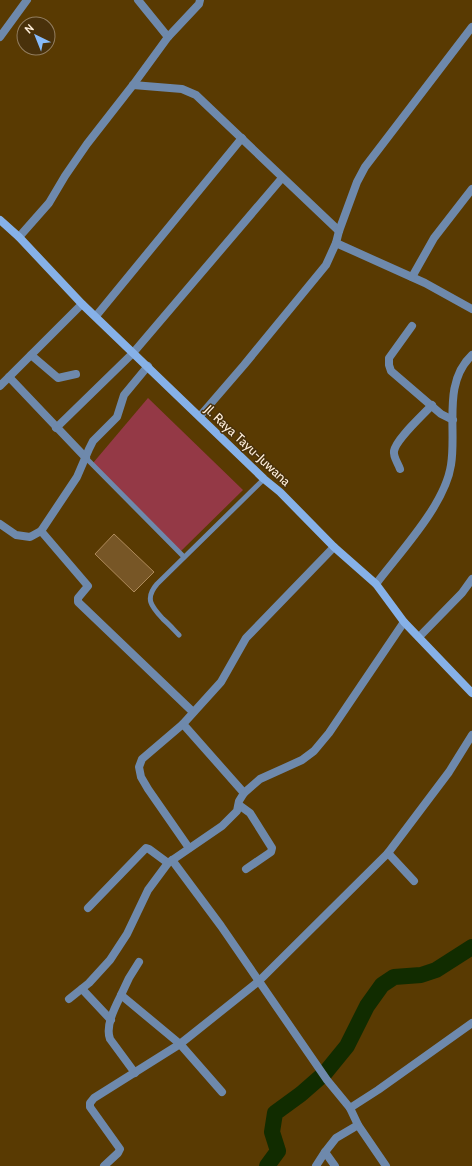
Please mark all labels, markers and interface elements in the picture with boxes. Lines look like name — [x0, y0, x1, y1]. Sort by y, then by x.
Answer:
north arrow — [16, 16, 56, 56]
text: N — [22, 21, 37, 36]
street label: Jl. Raya Tayu-Juwana — [201, 400, 295, 489]

